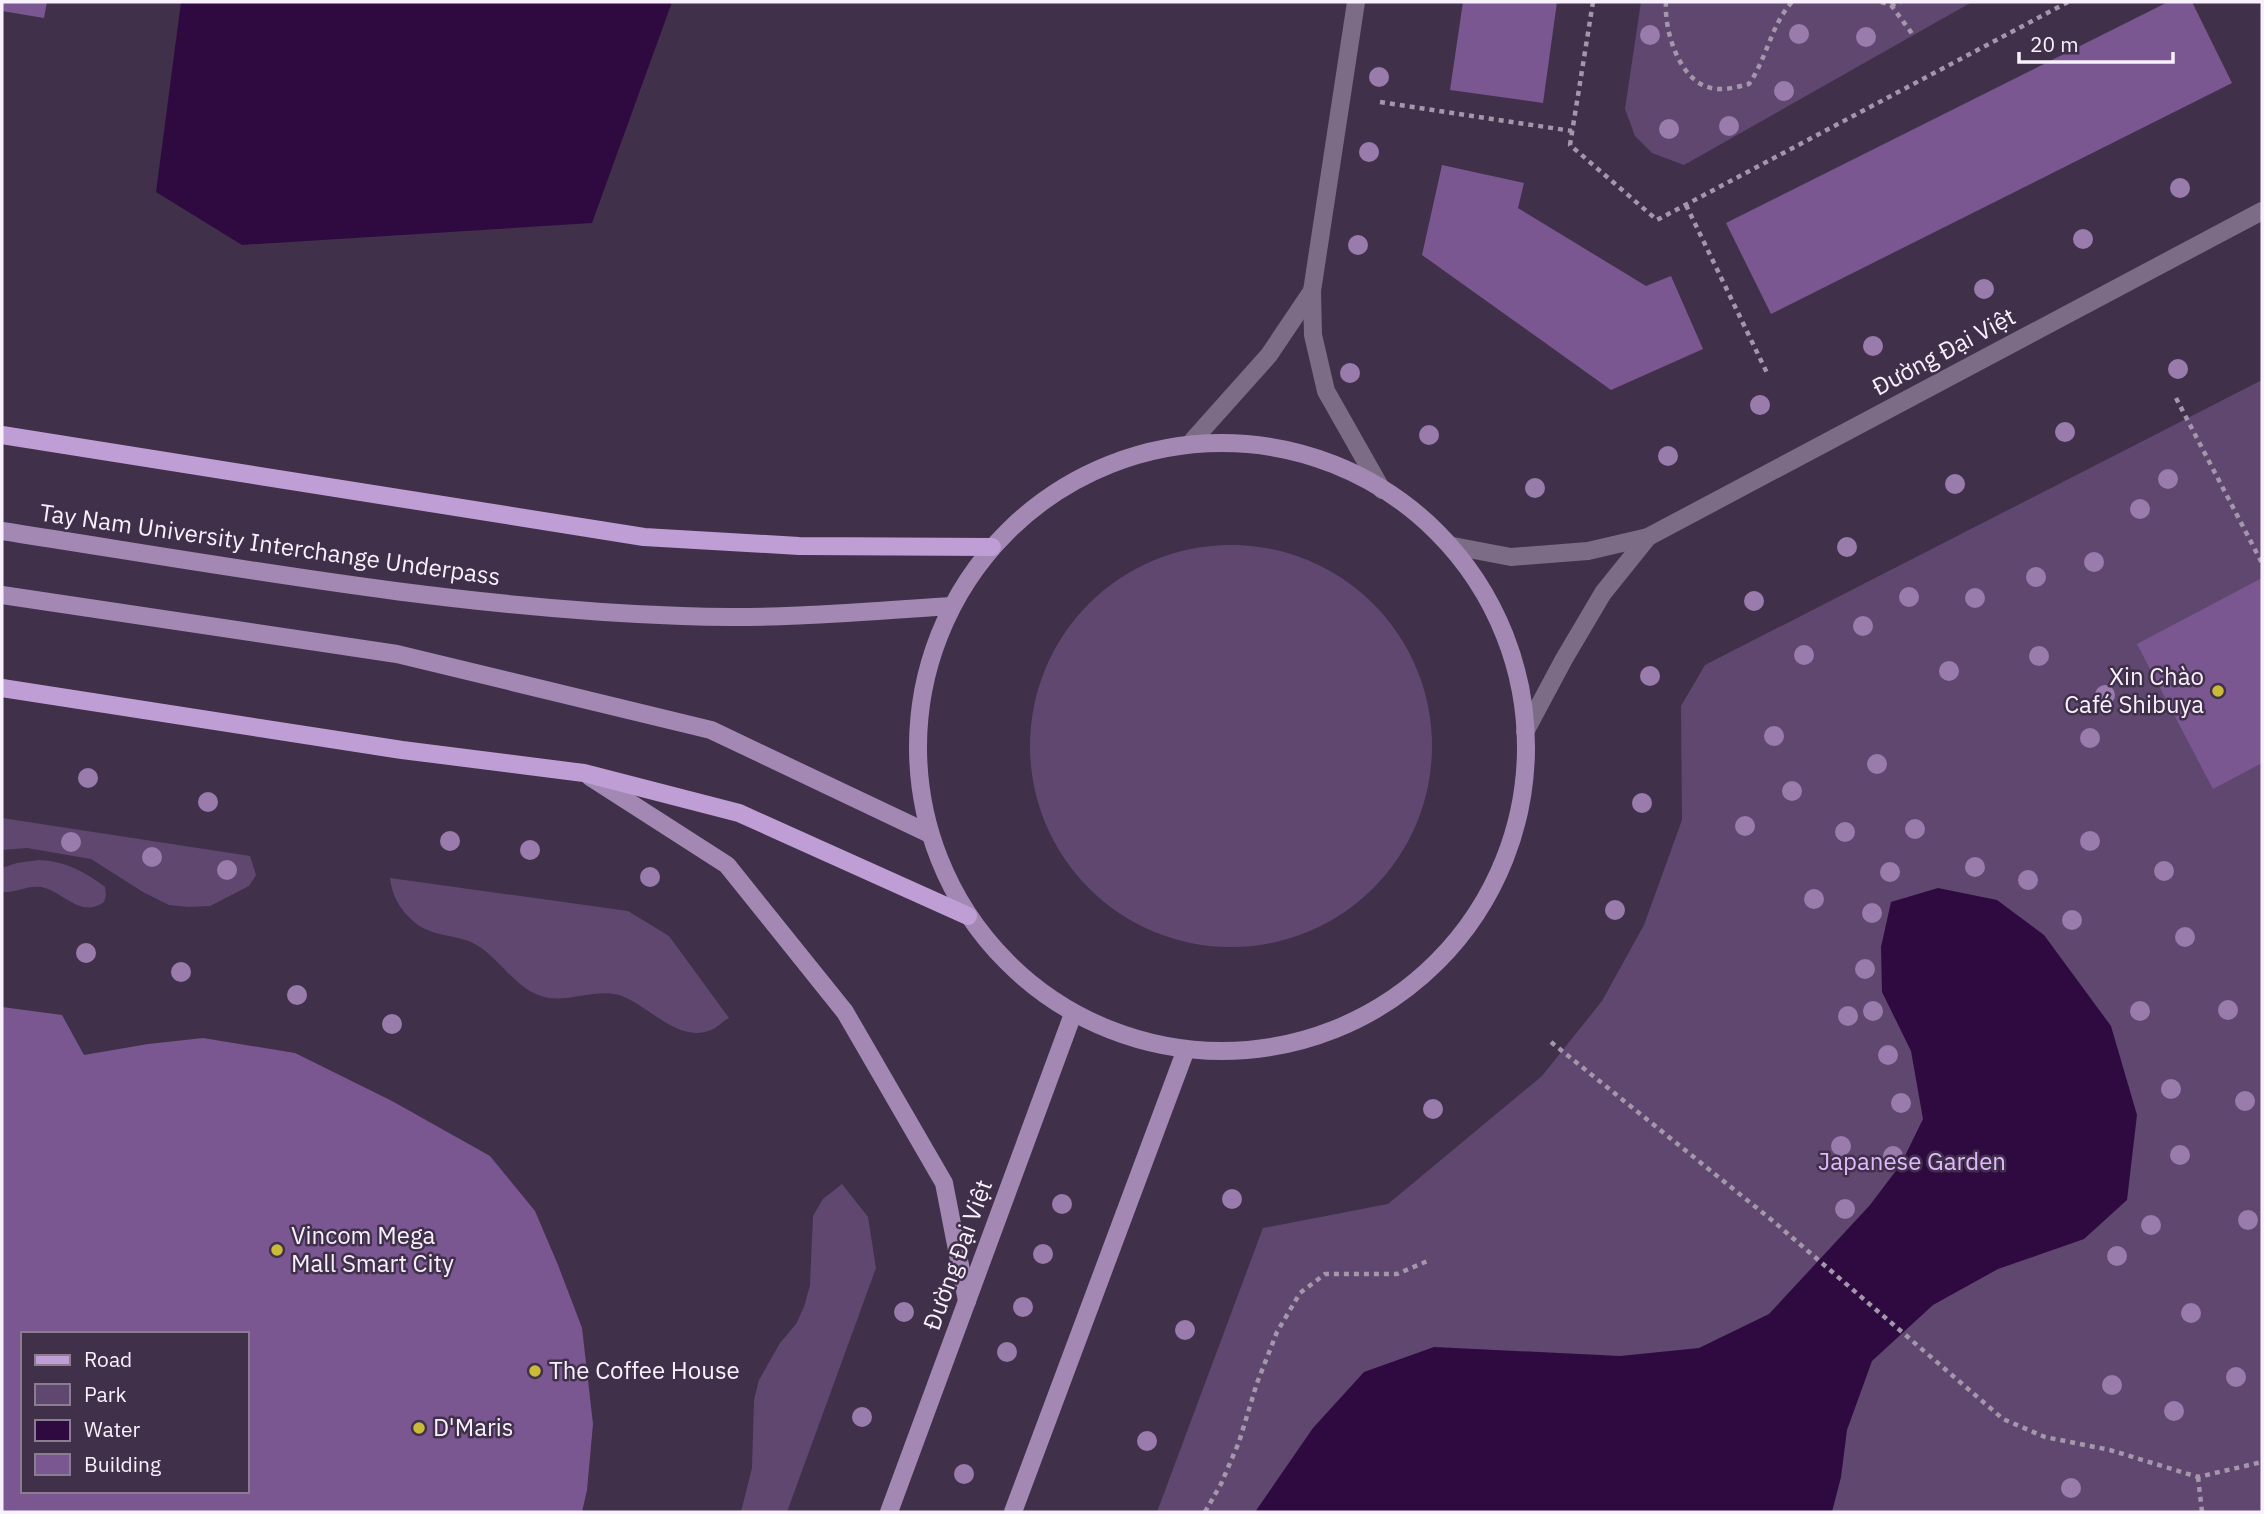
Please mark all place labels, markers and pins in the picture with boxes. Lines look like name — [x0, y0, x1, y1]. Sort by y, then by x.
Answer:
place label: Xin Chào Café Shibuya — [2064, 660, 2204, 720]
marker: Xin Chào Café Shibuya — [2210, 683, 2226, 699]
place label: Vincom Mega Mall Smart City — [291, 1219, 454, 1279]
marker: Vincom Mega Mall Smart City — [269, 1242, 285, 1258]
place label: The Coffee House — [549, 1354, 740, 1386]
marker: The Coffee House — [527, 1363, 543, 1379]
place label: D'Maris — [433, 1411, 513, 1443]
marker: D'Maris — [411, 1420, 427, 1436]

